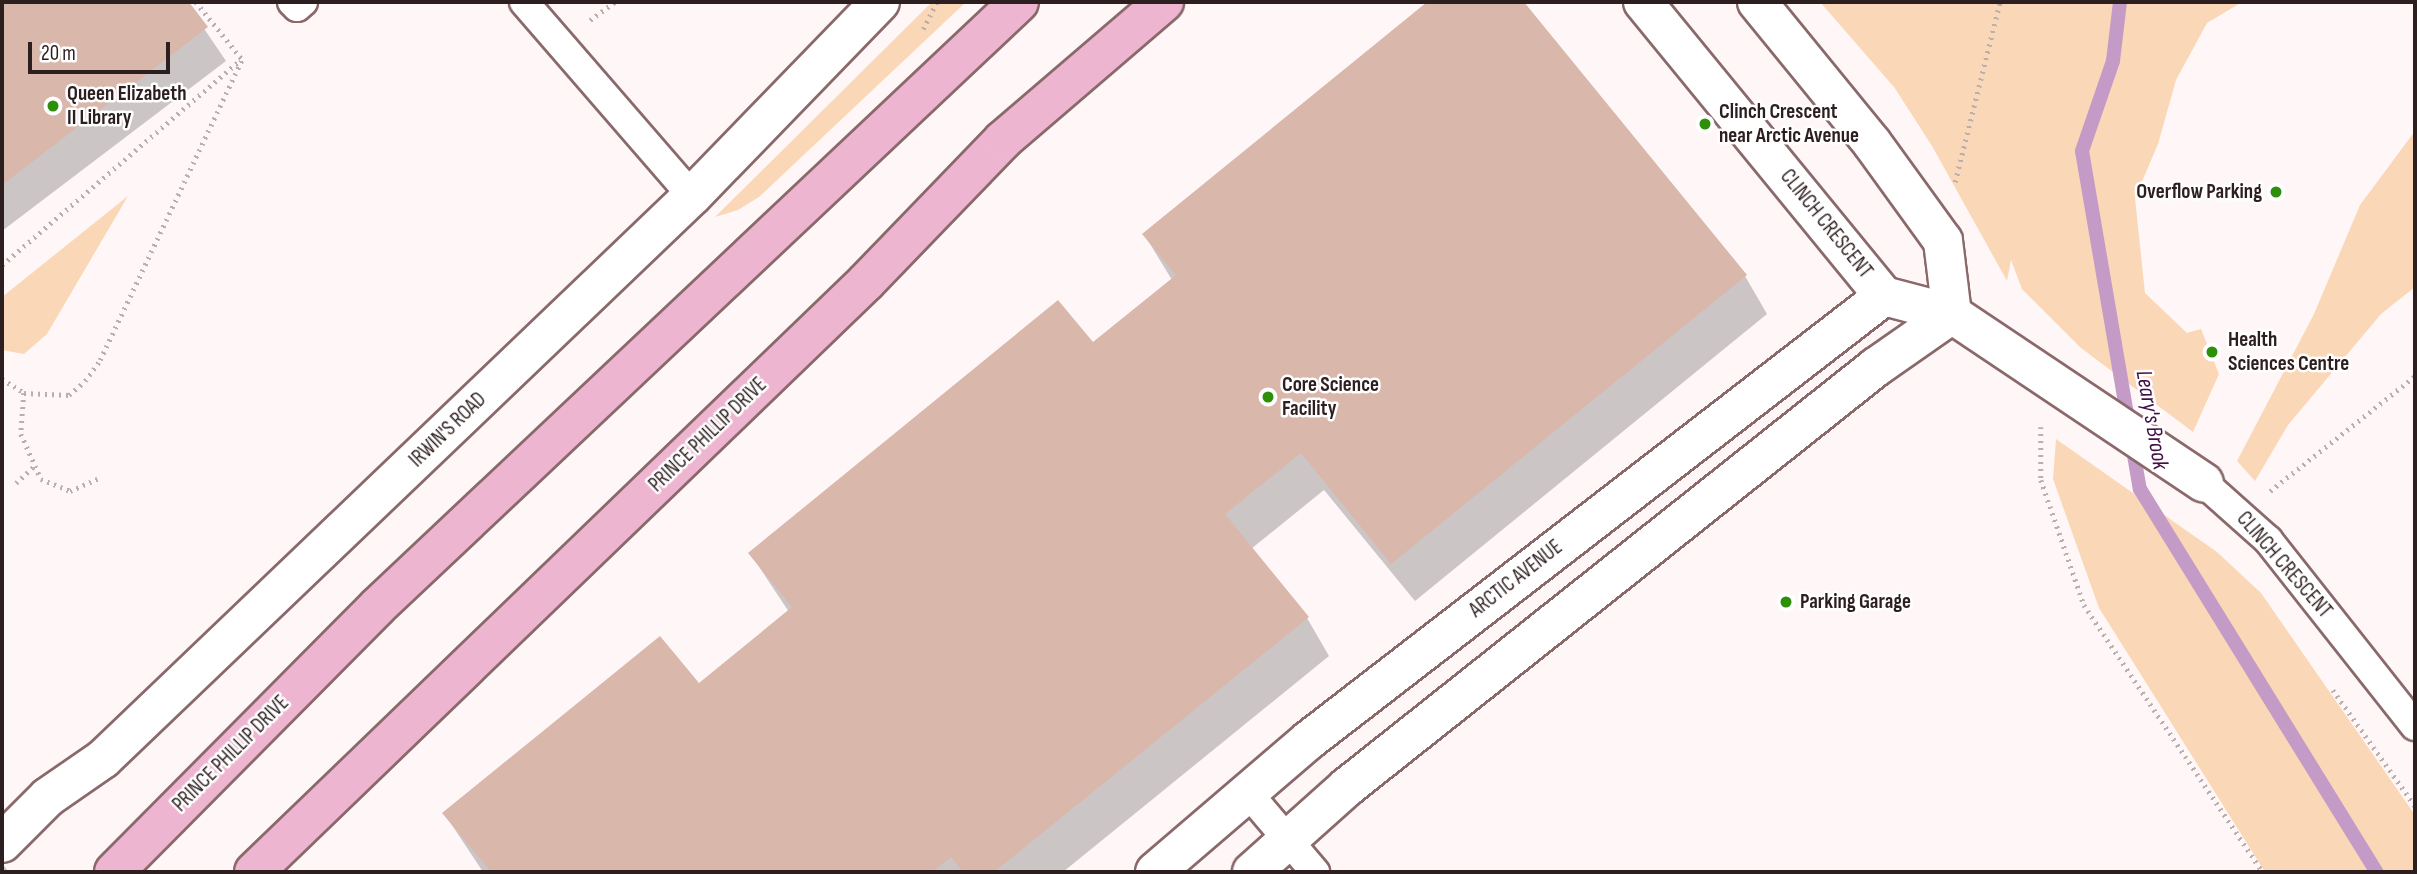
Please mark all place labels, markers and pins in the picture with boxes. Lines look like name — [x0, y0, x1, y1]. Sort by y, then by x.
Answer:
place label: Queen Elizabeth II Library — [67, 81, 187, 131]
marker: Queen Elizabeth II Library — [45, 98, 61, 114]
place label: Clinch Crescent near Arctic Avenue — [1719, 99, 1859, 149]
marker: Clinch Crescent near Arctic Avenue — [1697, 116, 1713, 132]
place label: Overflow Parking — [2136, 179, 2262, 205]
marker: Overflow Parking — [2268, 184, 2284, 200]
place label: Health Sciences Centre — [2228, 327, 2349, 377]
marker: Health Sciences Centre — [2202, 342, 2222, 362]
place label: Core Science Facility — [1282, 372, 1379, 422]
marker: Core Science Facility — [1260, 389, 1276, 405]
place label: Parking Garage — [1800, 589, 1911, 615]
marker: Parking Garage — [1778, 594, 1794, 610]

